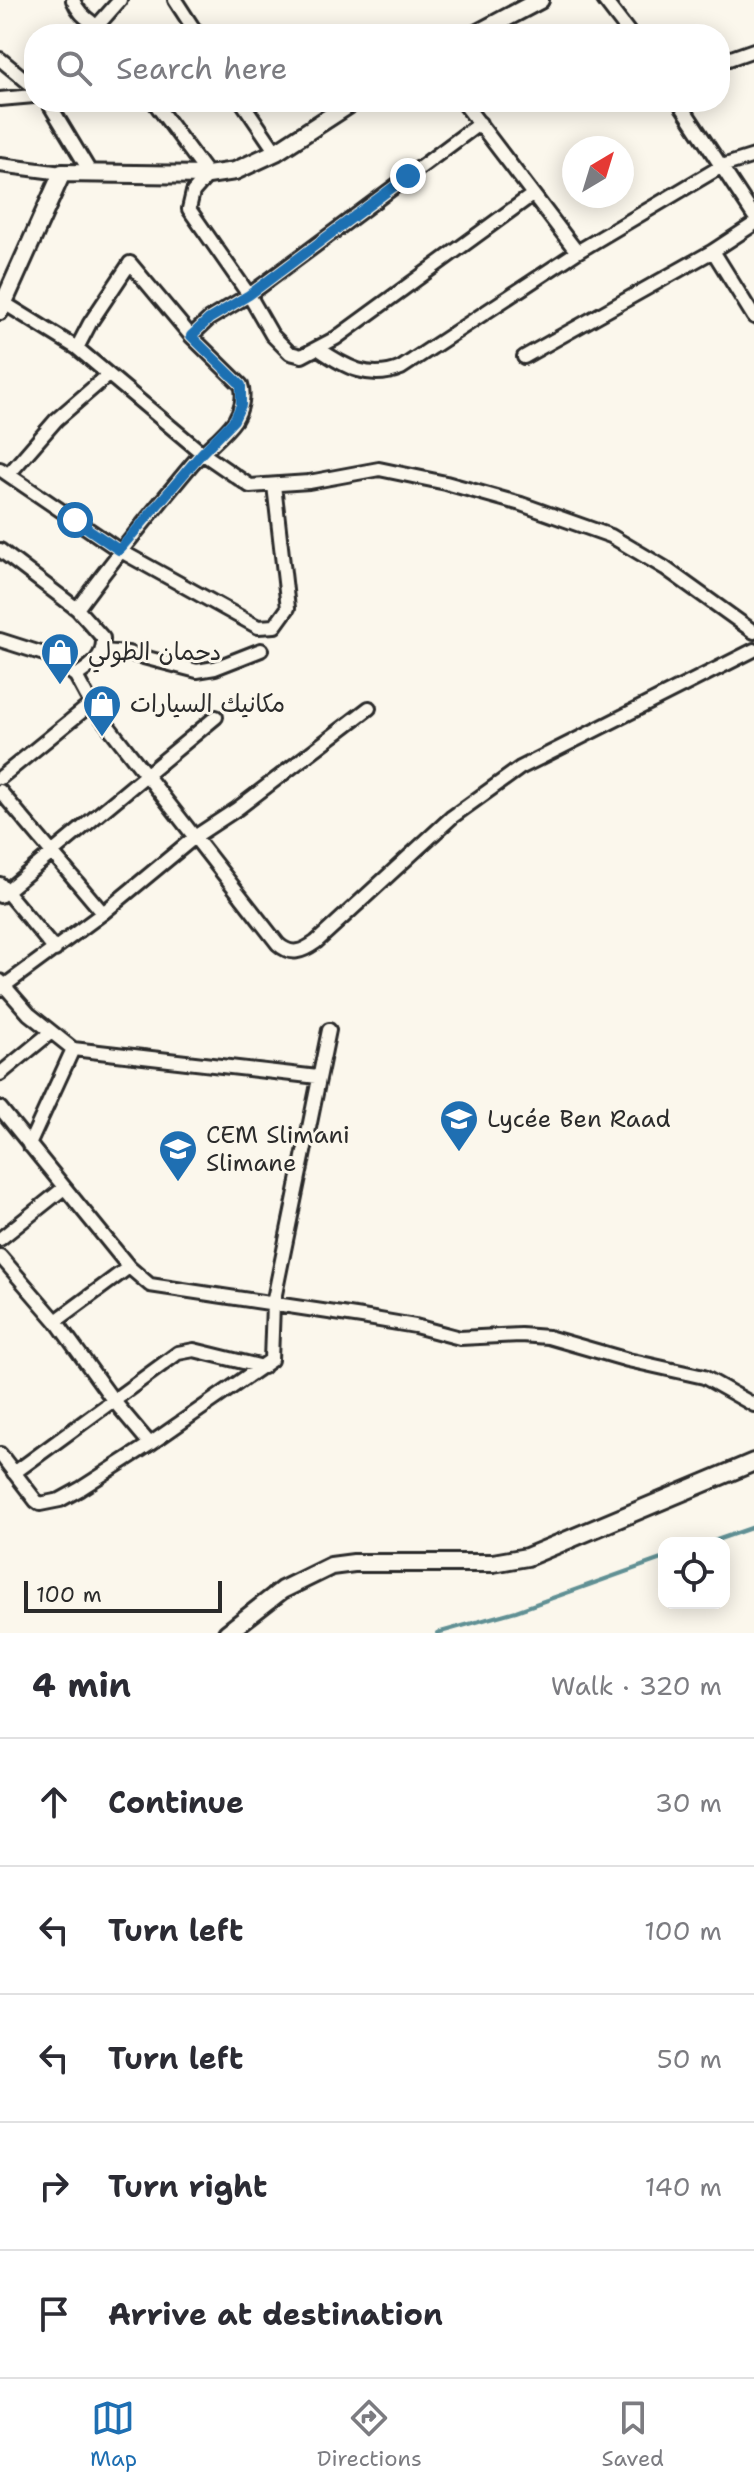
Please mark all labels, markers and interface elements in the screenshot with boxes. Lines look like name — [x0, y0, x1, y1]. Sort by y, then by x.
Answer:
search box — [24, 24, 730, 112]
icon: search — [52, 46, 96, 90]
text: Search here — [116, 48, 287, 89]
north arrow — [562, 136, 634, 208]
route end — [390, 158, 426, 194]
route start — [57, 502, 93, 538]
shop icon: دحمان الطولي — [39, 631, 81, 686]
place label: دحمان الطولي — [88, 636, 221, 673]
shop icon: مكانيك السيارات — [81, 683, 123, 738]
place label: مكانيك السيارات — [130, 688, 285, 720]
school or university icon: Lycée Ben Raad — [438, 1098, 480, 1153]
place label: Lycée Ben Raad — [487, 1103, 671, 1135]
place label: CEM Slimani Slimane — [206, 1119, 350, 1179]
school or university icon: CEM Slimani Slimane — [157, 1128, 199, 1183]
map controls — [658, 1537, 730, 1609]
button: locate — [658, 1537, 730, 1609]
scale bar — [24, 1577, 222, 1613]
text: 100 m — [36, 1580, 102, 1609]
text: 4 min — [32, 1662, 131, 1708]
text: Walk · 320 m — [551, 1668, 722, 1703]
icon: ahead — [32, 1780, 76, 1824]
text: Continue — [108, 1782, 244, 1823]
text: 30 m — [655, 1785, 722, 1820]
icon: left — [32, 1908, 76, 1952]
text: Turn left — [108, 1910, 243, 1951]
text: 100 m — [644, 1913, 722, 1948]
icon: left — [32, 2036, 76, 2080]
text: Turn left — [108, 2038, 243, 2079]
text: 50 m — [657, 2041, 722, 2076]
icon: right — [32, 2164, 76, 2208]
text: Turn right — [108, 2166, 267, 2207]
text: 140 m — [645, 2169, 722, 2204]
icon: arrive — [32, 2292, 76, 2336]
text: Arrive at destination — [108, 2294, 443, 2335]
tab: Map — [90, 2396, 137, 2473]
tab: Directions — [317, 2396, 422, 2473]
tab: Saved — [602, 2396, 664, 2473]

